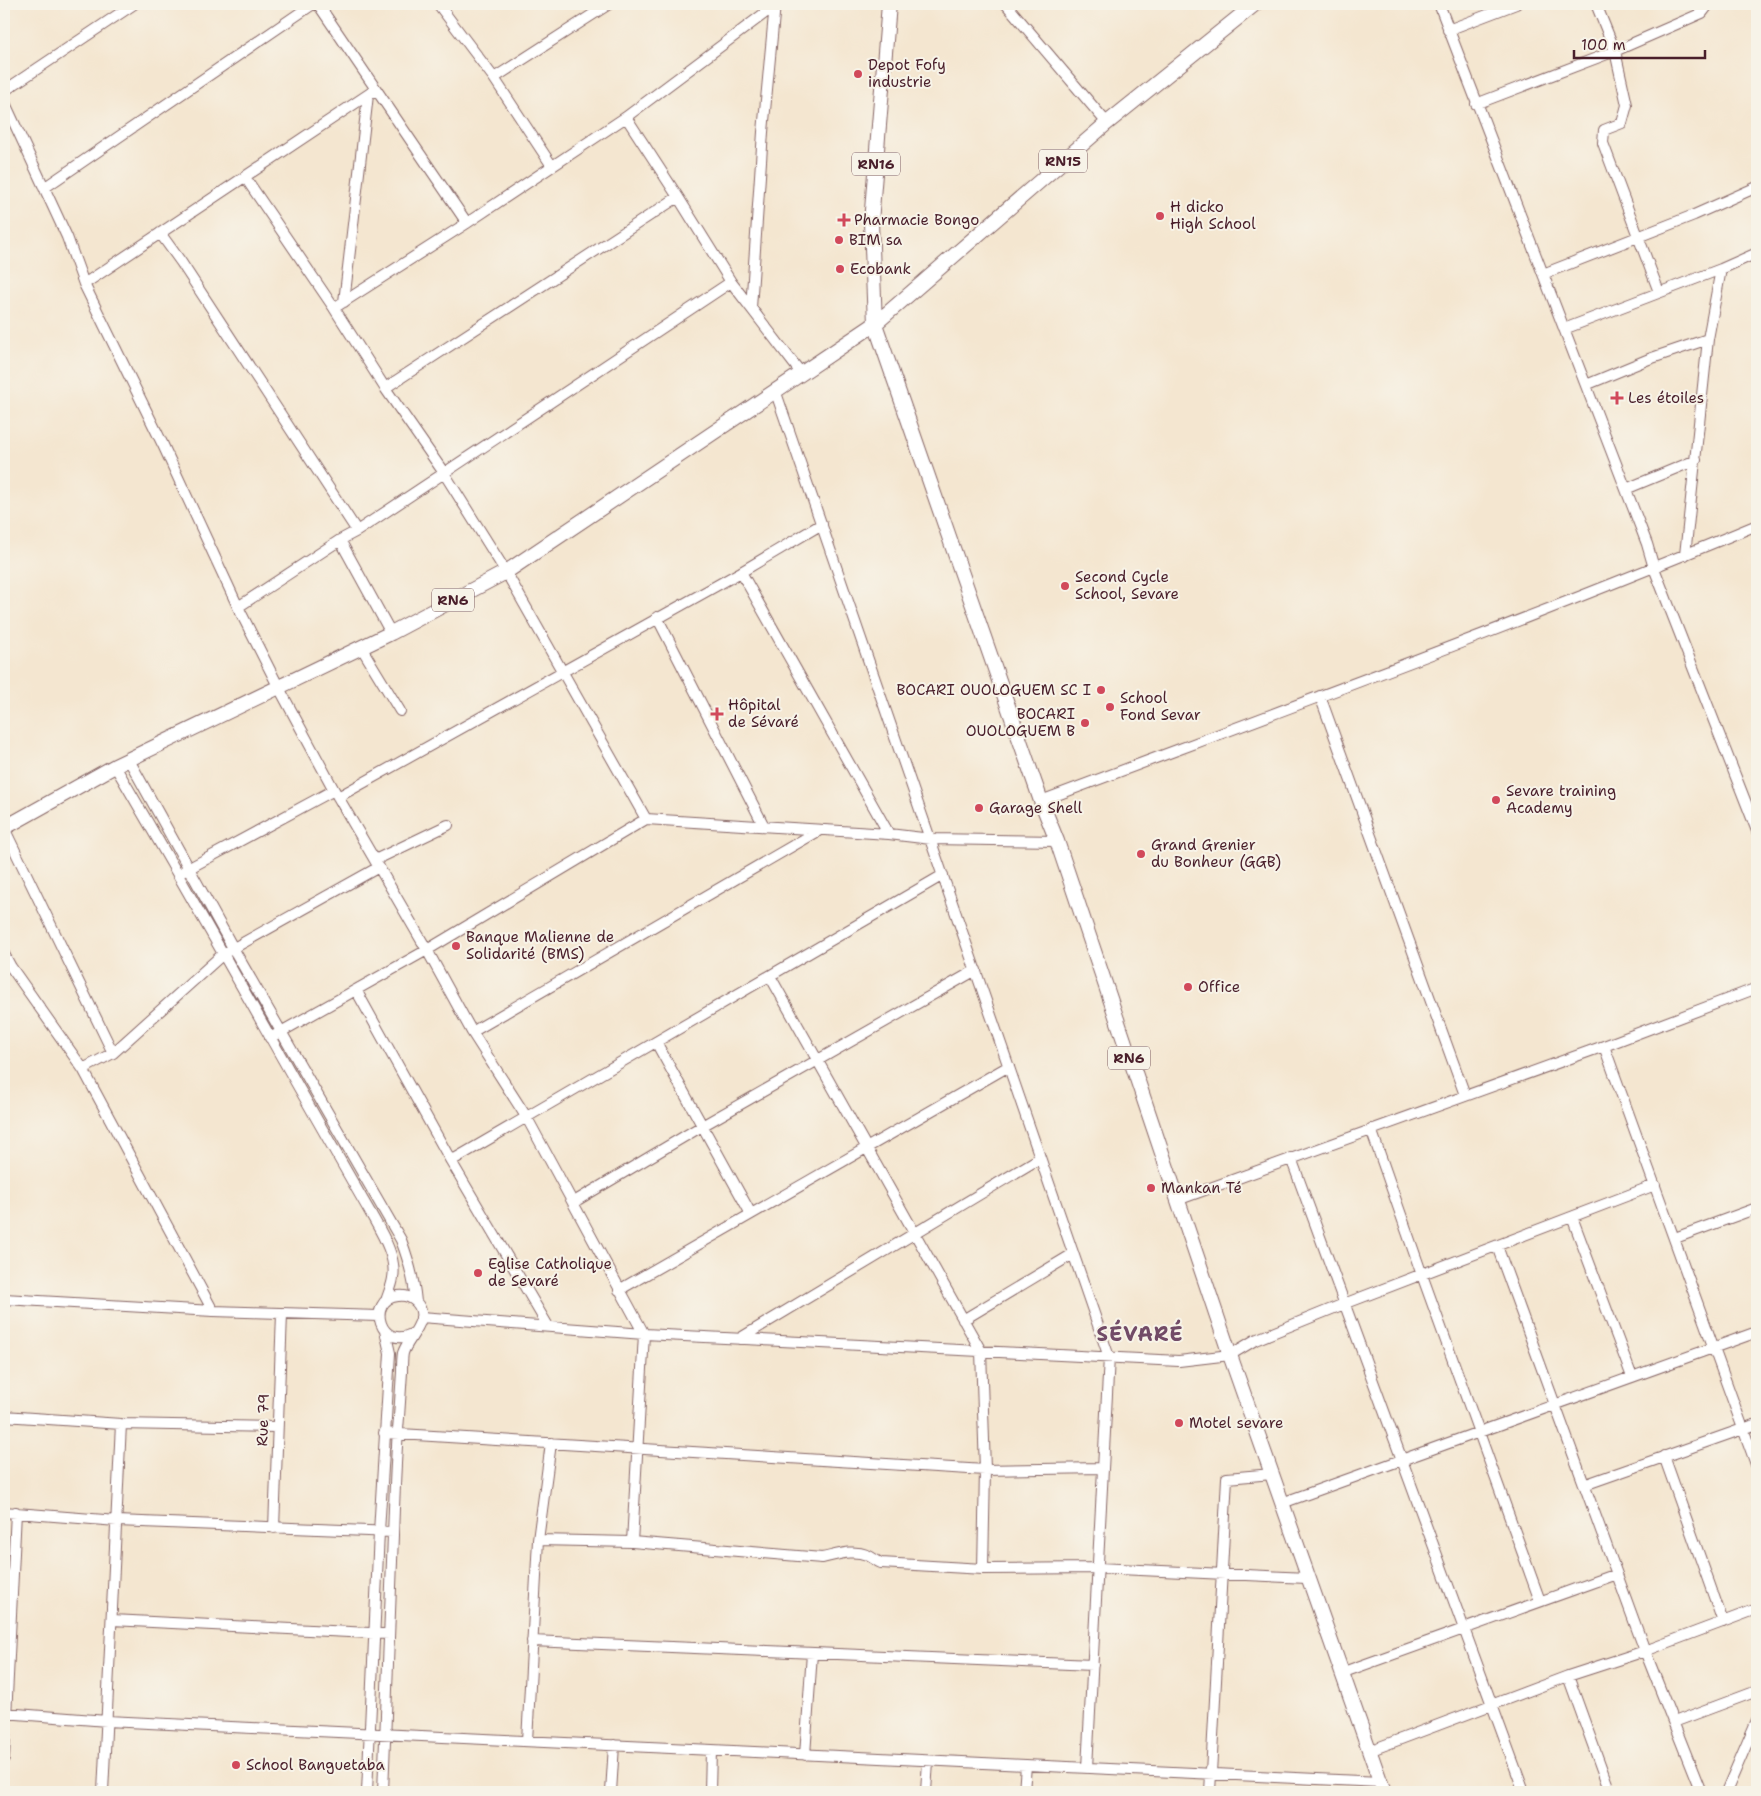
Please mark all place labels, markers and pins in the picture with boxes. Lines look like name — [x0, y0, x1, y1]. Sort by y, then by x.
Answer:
place label: Depot Fofy industrie — [868, 55, 946, 92]
marker: Depot Fofy industrie — [852, 68, 864, 80]
place label: H dicko High School — [1170, 197, 1256, 234]
place label: Pharmacie Bongo — [854, 210, 979, 230]
marker: H dicko High School — [1154, 210, 1166, 222]
marker: Pharmacie Bongo — [838, 214, 850, 226]
place label: BIM sa — [849, 230, 903, 250]
marker: BIM sa — [833, 234, 845, 246]
place label: Ecobank — [850, 259, 911, 279]
marker: Ecobank — [834, 263, 846, 275]
place label: Les étoiles — [1628, 388, 1704, 408]
marker: Les étoiles — [1610, 391, 1624, 405]
place label: Second Cycle School, Sevare — [1075, 567, 1179, 604]
marker: Second Cycle School, Sevare — [1059, 580, 1071, 592]
place label: BOCARI OUOLOGUEM SC I — [896, 680, 1091, 700]
marker: BOCARI OUOLOGUEM SC I — [1095, 684, 1107, 696]
place label: School Fond Sevar — [1120, 688, 1201, 725]
place label: Hôpital de Sévaré — [728, 695, 799, 732]
marker: School Fond Sevar — [1104, 701, 1116, 713]
place label: BOCARI OUOLOGUEM B — [966, 704, 1075, 741]
marker: Hôpital de Sévaré — [710, 707, 724, 721]
marker: BOCARI OUOLOGUEM B — [1079, 717, 1091, 729]
place label: Sevare training Academy — [1506, 781, 1616, 818]
marker: Sevare training Academy — [1490, 794, 1502, 806]
place label: Garage Shell — [989, 798, 1083, 818]
marker: Garage Shell — [973, 802, 985, 814]
place label: Grand Grenier du Bonheur (GGB) — [1151, 835, 1281, 872]
marker: Grand Grenier du Bonheur (GGB) — [1135, 848, 1147, 860]
place label: Banque Malienne de Solidarité (BMS) — [466, 927, 614, 964]
marker: Banque Malienne de Solidarité (BMS) — [450, 940, 462, 952]
place label: Office — [1198, 977, 1240, 997]
marker: Office — [1182, 981, 1194, 993]
place label: Mankan Té — [1161, 1178, 1242, 1198]
marker: Mankan Té — [1145, 1182, 1157, 1194]
place label: Eglise Catholique de Sevaré — [488, 1254, 612, 1291]
marker: Eglise Catholique de Sevaré — [472, 1267, 484, 1279]
place label: Motel sevare — [1189, 1413, 1283, 1433]
marker: Motel sevare — [1173, 1417, 1185, 1429]
place label: School Banguetaba — [246, 1755, 386, 1775]
marker: School Banguetaba — [230, 1759, 242, 1771]

